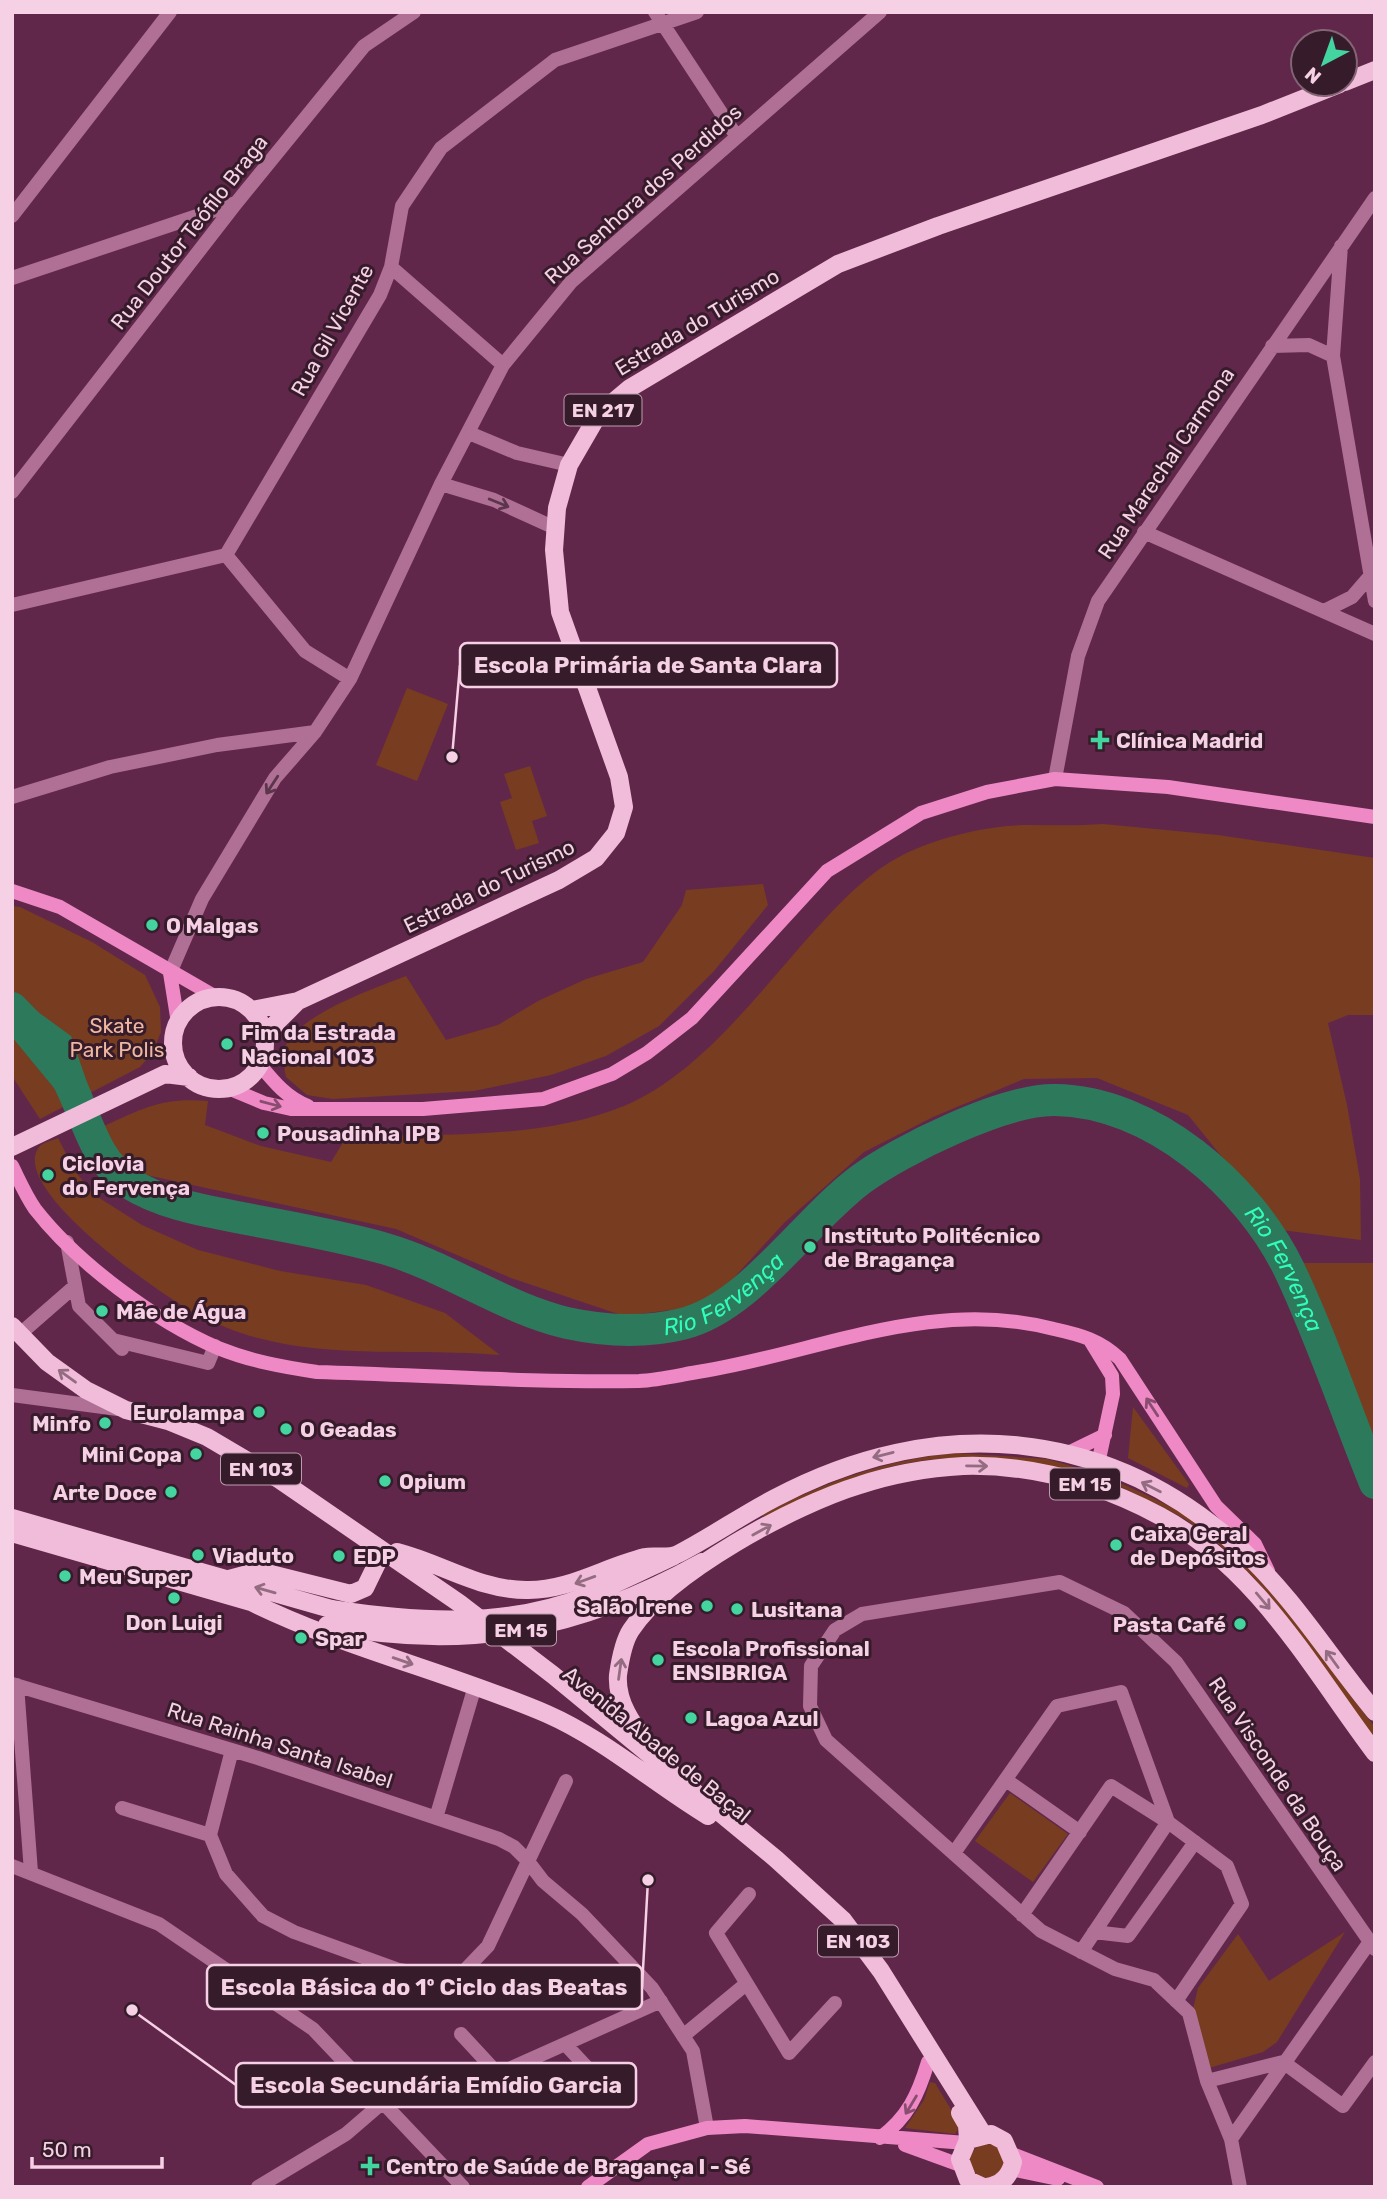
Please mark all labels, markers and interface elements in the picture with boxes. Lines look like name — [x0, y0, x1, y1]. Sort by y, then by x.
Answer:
north arrow — [1289, 28, 1359, 98]
text: N — [1300, 62, 1326, 89]
street label: Rua Senhora dos Perdidos — [539, 99, 747, 289]
street label: Rua Doutor Teófilo Braga — [105, 130, 273, 334]
street label: Rua Gil Vicente — [285, 260, 379, 400]
street label: Estrada do Turismo — [610, 263, 784, 381]
street label: Rua Marechal Carmona — [1093, 362, 1239, 564]
road number: EN 217 — [564, 394, 642, 426]
one-way arrow — [488, 497, 509, 510]
callout: Escola Primária de Santa Clara — [460, 643, 837, 687]
text: Escola Primária de Santa Clara — [474, 651, 822, 679]
place label: Clínica Madrid — [1116, 728, 1263, 753]
marker: Clínica Madrid — [1090, 730, 1110, 750]
one-way arrow — [264, 774, 278, 794]
street label: Estrada do Turismo — [399, 834, 579, 938]
place label: O Malgas — [166, 913, 259, 938]
marker: O Malgas — [144, 917, 160, 933]
park label: Skate Park Polis — [70, 1013, 164, 1062]
place label: Fim da Estrada Nacional 103 — [241, 1020, 396, 1069]
marker: Fim da Estrada Nacional 103 — [219, 1036, 235, 1052]
one-way arrow — [259, 1098, 282, 1111]
place label: Pousadinha IPB — [277, 1121, 440, 1146]
marker: Pousadinha IPB — [255, 1125, 271, 1141]
place label: Ciclovia do Fervença — [62, 1151, 190, 1200]
marker: Ciclovia do Fervença — [40, 1167, 56, 1183]
water label: Rio Fervença — [1239, 1200, 1329, 1336]
place label: Instituto Politécnico de Bragança — [824, 1223, 1040, 1272]
marker: Instituto Politécnico de Bragança — [802, 1239, 818, 1255]
water label: Rio Fervença — [661, 1247, 790, 1342]
place label: Mãe de Água — [116, 1299, 246, 1324]
marker: Mãe de Água — [94, 1303, 110, 1319]
one-way arrow — [58, 1369, 77, 1384]
one-way arrow — [1145, 1398, 1159, 1417]
place label: Eurolampa — [133, 1400, 245, 1425]
marker: Eurolampa — [251, 1404, 267, 1420]
place label: Minfo — [32, 1411, 91, 1436]
marker: Minfo — [97, 1415, 113, 1431]
place label: O Geadas — [300, 1417, 397, 1442]
marker: O Geadas — [278, 1421, 294, 1437]
place label: Mini Copa — [81, 1442, 182, 1467]
marker: Mini Copa — [188, 1446, 204, 1462]
one-way arrow — [873, 1449, 895, 1462]
road number: EN 103 — [221, 1454, 301, 1484]
one-way arrow — [966, 1460, 989, 1473]
road number: EM 15 — [1050, 1468, 1120, 1500]
place label: Opium — [399, 1469, 466, 1494]
marker: Opium — [377, 1473, 393, 1489]
one-way arrow — [1141, 1479, 1162, 1493]
place label: Arte Doce — [53, 1480, 157, 1505]
marker: Arte Doce — [163, 1484, 179, 1500]
place label: Caixa Geral de Depósitos — [1130, 1521, 1266, 1570]
one-way arrow — [751, 1523, 772, 1536]
marker: Caixa Geral de Depósitos — [1108, 1537, 1124, 1553]
place label: Viaduto — [212, 1543, 294, 1568]
place label: EDP — [353, 1544, 396, 1569]
marker: Viaduto — [190, 1547, 206, 1563]
marker: EDP — [331, 1548, 347, 1564]
place label: Meu Super — [79, 1564, 190, 1589]
marker: Meu Super — [57, 1568, 73, 1584]
one-way arrow — [575, 1574, 597, 1587]
one-way arrow — [255, 1583, 277, 1596]
marker: Don Luigi — [166, 1590, 182, 1606]
one-way arrow — [1255, 1592, 1270, 1610]
place label: Salão Irene — [576, 1594, 693, 1619]
place label: Lusitana — [751, 1597, 843, 1622]
marker: Salão Irene — [699, 1598, 715, 1614]
marker: Lusitana — [729, 1601, 745, 1617]
place label: Don Luigi — [125, 1610, 223, 1635]
place label: Pasta Café — [1113, 1612, 1226, 1637]
road number: EM 15 — [486, 1614, 556, 1646]
marker: Pasta Café — [1232, 1616, 1248, 1632]
place label: Spar — [315, 1626, 365, 1651]
marker: Spar — [293, 1630, 309, 1646]
place label: Escola Profissional ENSIBRIGA — [672, 1636, 870, 1685]
one-way arrow — [1325, 1650, 1340, 1669]
marker: Escola Profissional ENSIBRIGA — [650, 1652, 666, 1668]
one-way arrow — [392, 1655, 414, 1668]
one-way arrow — [614, 1658, 627, 1681]
street label: Avenida Abade de Baçal — [558, 1661, 756, 1827]
street label: Rua Visconde da Bouça — [1204, 1672, 1352, 1876]
street label: Rua Rainha Santa Isabel — [164, 1697, 396, 1793]
place label: Lagoa Azul — [705, 1706, 819, 1731]
marker: Lagoa Azul — [683, 1710, 699, 1726]
road number: EN 103 — [818, 1926, 898, 1956]
callout: Escola Básica do 1º Ciclo das Beatas — [207, 1965, 642, 2009]
text: Escola Básica do 1º Ciclo das Beatas — [221, 1973, 628, 2001]
callout: Escola Secundária Emídio Garcia — [236, 2063, 636, 2107]
text: Escola Secundária Emídio Garcia — [250, 2071, 622, 2099]
one-way arrow — [904, 2094, 918, 2114]
scale bar — [32, 2126, 161, 2170]
text: 50 m — [42, 2137, 92, 2162]
place label: Centro de Saúde de Bragança I - Sé — [386, 2154, 751, 2179]
marker: Centro de Saúde de Bragança I - Sé — [360, 2156, 380, 2176]

